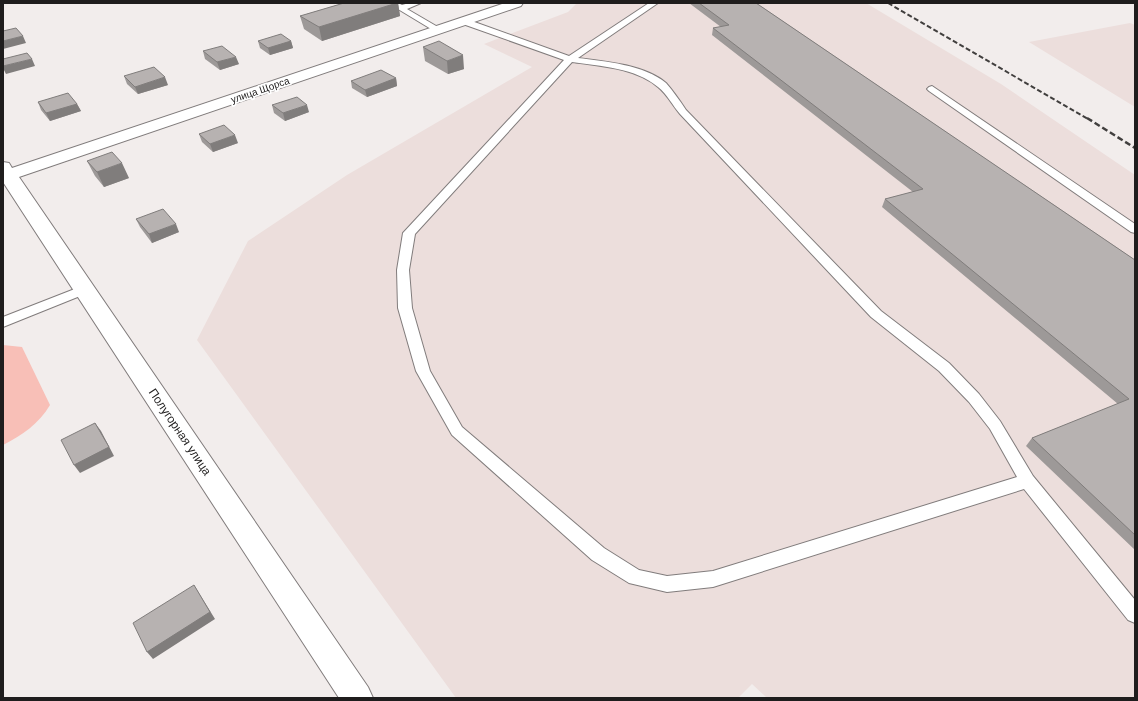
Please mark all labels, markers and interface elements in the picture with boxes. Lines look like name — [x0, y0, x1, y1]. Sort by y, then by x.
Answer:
street label: улица Щорса — [229, 75, 291, 105]
street label: Полугорная улица — [146, 386, 214, 478]

